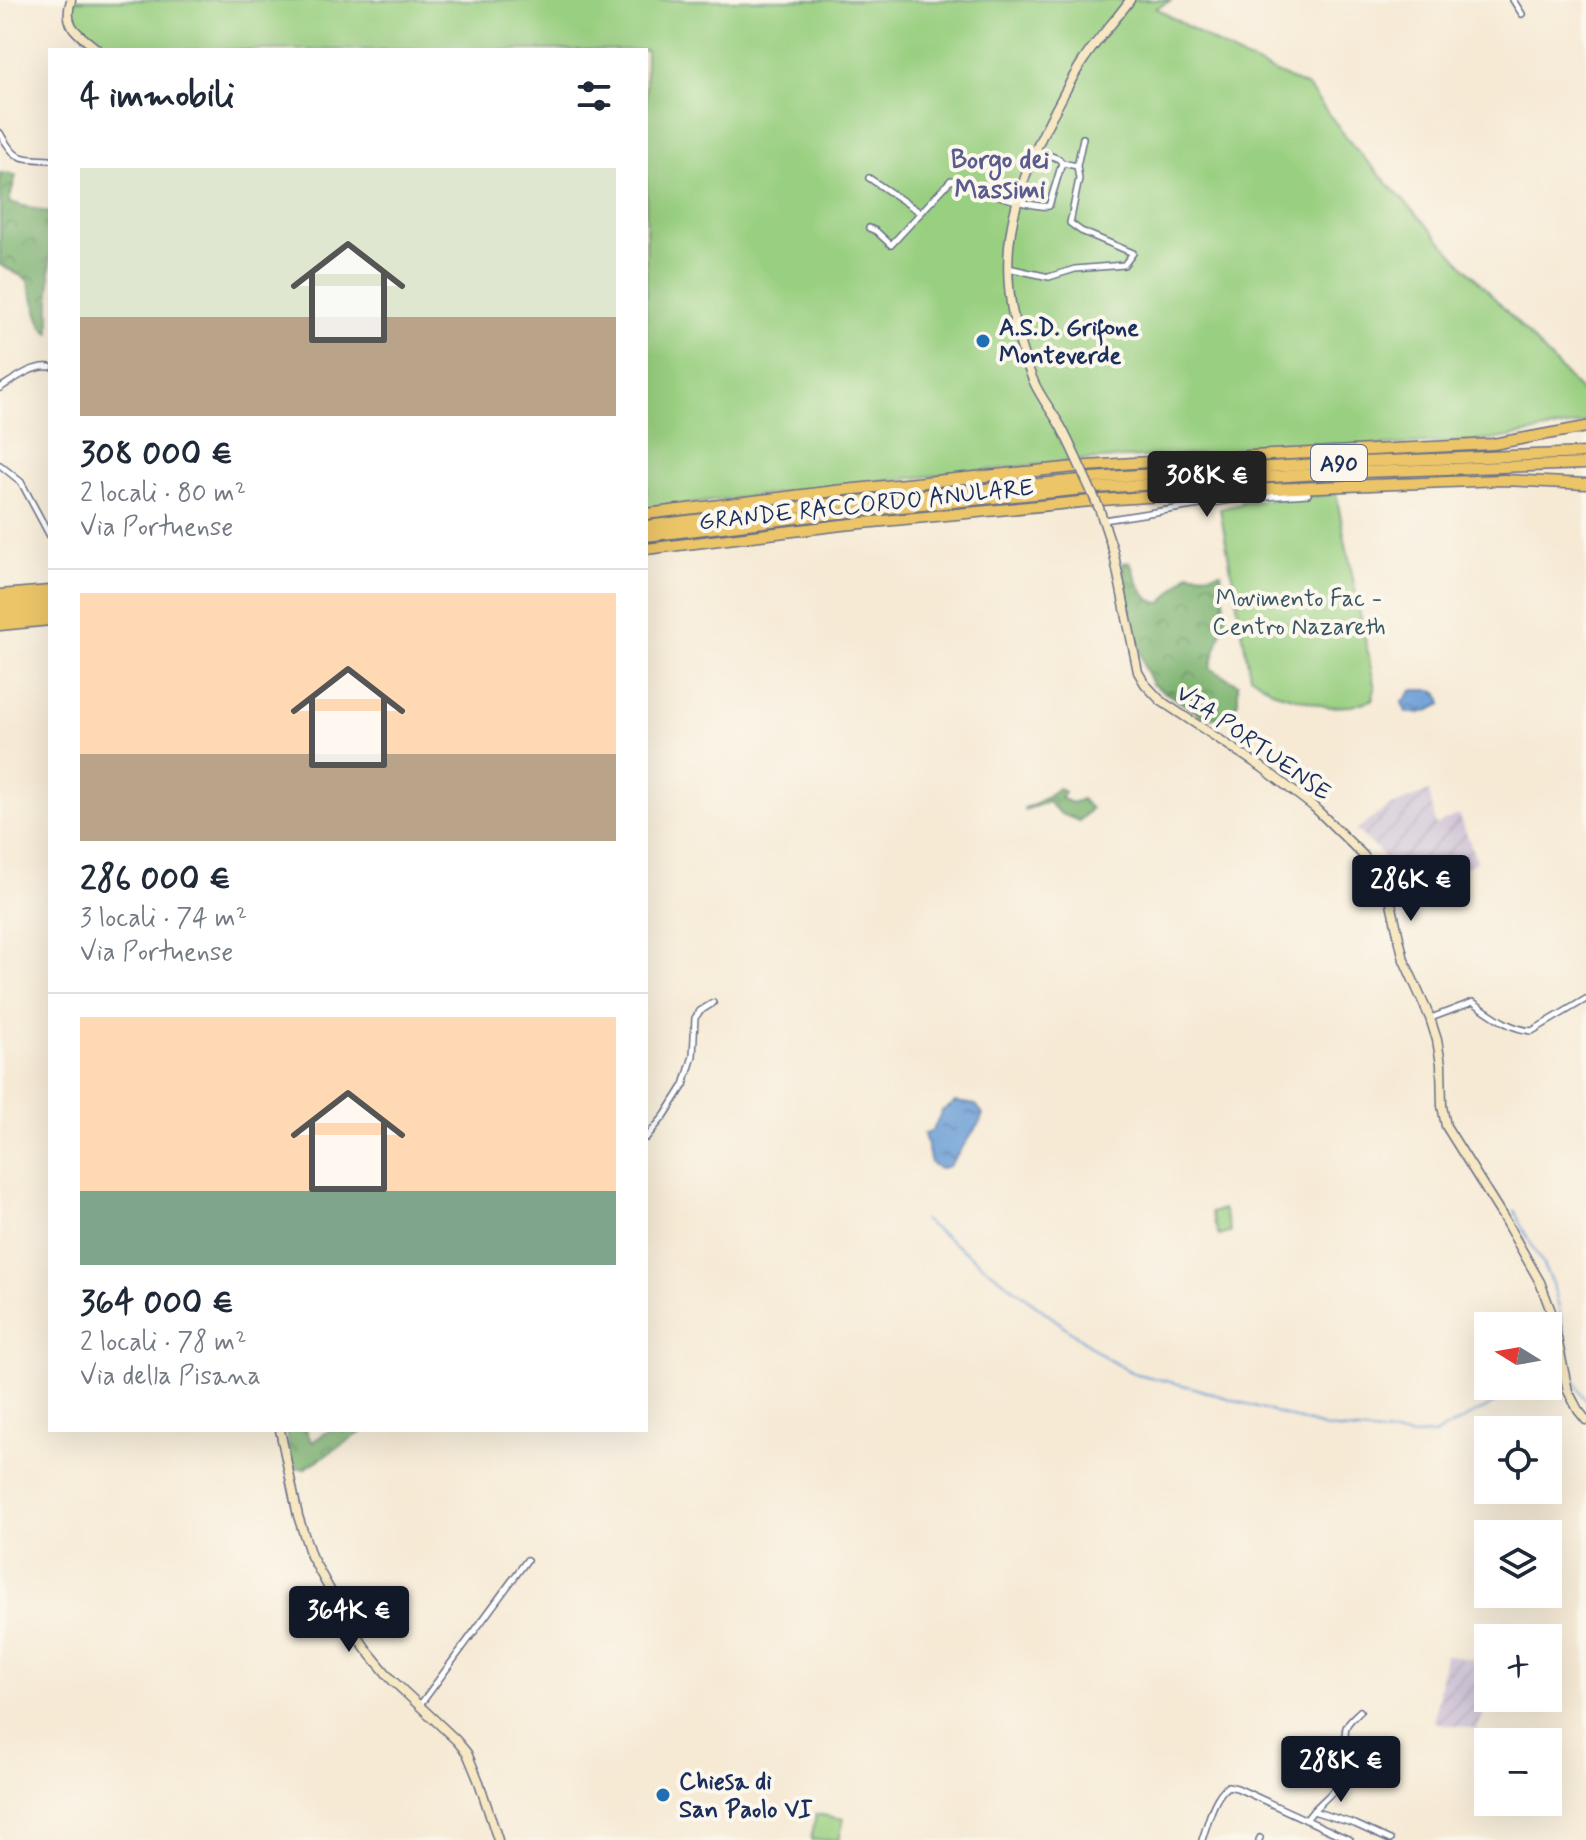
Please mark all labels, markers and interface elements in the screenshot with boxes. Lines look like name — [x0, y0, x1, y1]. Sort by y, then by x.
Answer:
text: 4 immobili — [80, 74, 235, 119]
icon: filters — [572, 74, 616, 118]
district label: Borgo dei Massimi — [951, 144, 1049, 208]
icon: home — [276, 220, 420, 364]
place label: A.S.D. Grifone Monteverde — [999, 313, 1139, 372]
marker: A.S.D. Grifone Monteverde — [974, 332, 992, 350]
text: 308 000 € — [80, 432, 233, 477]
road number: A90 — [1311, 445, 1367, 481]
pin: 308K € — [1142, 451, 1272, 519]
text: 308K € — [1165, 460, 1249, 494]
street label: GRANDE RACCORDO ANULARE — [697, 472, 1035, 539]
text: 2 locali · 80 m² — [80, 477, 246, 511]
text: Via Portuense — [80, 511, 233, 545]
park label: Movimento Fac - Centro Nazareth — [1212, 584, 1386, 643]
icon: home — [276, 645, 420, 789]
street label: VIA PORTUENSE — [1170, 678, 1337, 808]
pin: 286K € — [1346, 855, 1476, 923]
text: 286 000 € — [80, 857, 231, 902]
text: 286K € — [1370, 864, 1452, 898]
text: 3 locali · 74 m² — [80, 902, 247, 936]
text: Via Portuense — [80, 936, 233, 970]
icon: home — [276, 1069, 420, 1213]
text: 364 000 € — [80, 1281, 234, 1326]
north arrow — [1474, 1312, 1562, 1400]
map controls — [1474, 1312, 1562, 1816]
text: 2 locali · 78 m² — [80, 1326, 246, 1360]
text: Via della Pisana — [80, 1360, 261, 1394]
button: locate — [1474, 1416, 1562, 1504]
button: layers — [1474, 1520, 1562, 1608]
pin: 364K € — [284, 1586, 414, 1654]
text: 364K € — [307, 1595, 391, 1629]
button: + — [1474, 1624, 1562, 1712]
button: − — [1474, 1728, 1562, 1816]
pin: 288K € — [1276, 1736, 1406, 1804]
text: 288K € — [1299, 1745, 1383, 1779]
place label: Chiesa di San Paolo VI — [679, 1767, 813, 1826]
marker: Chiesa di San Paolo VI — [654, 1786, 672, 1804]

